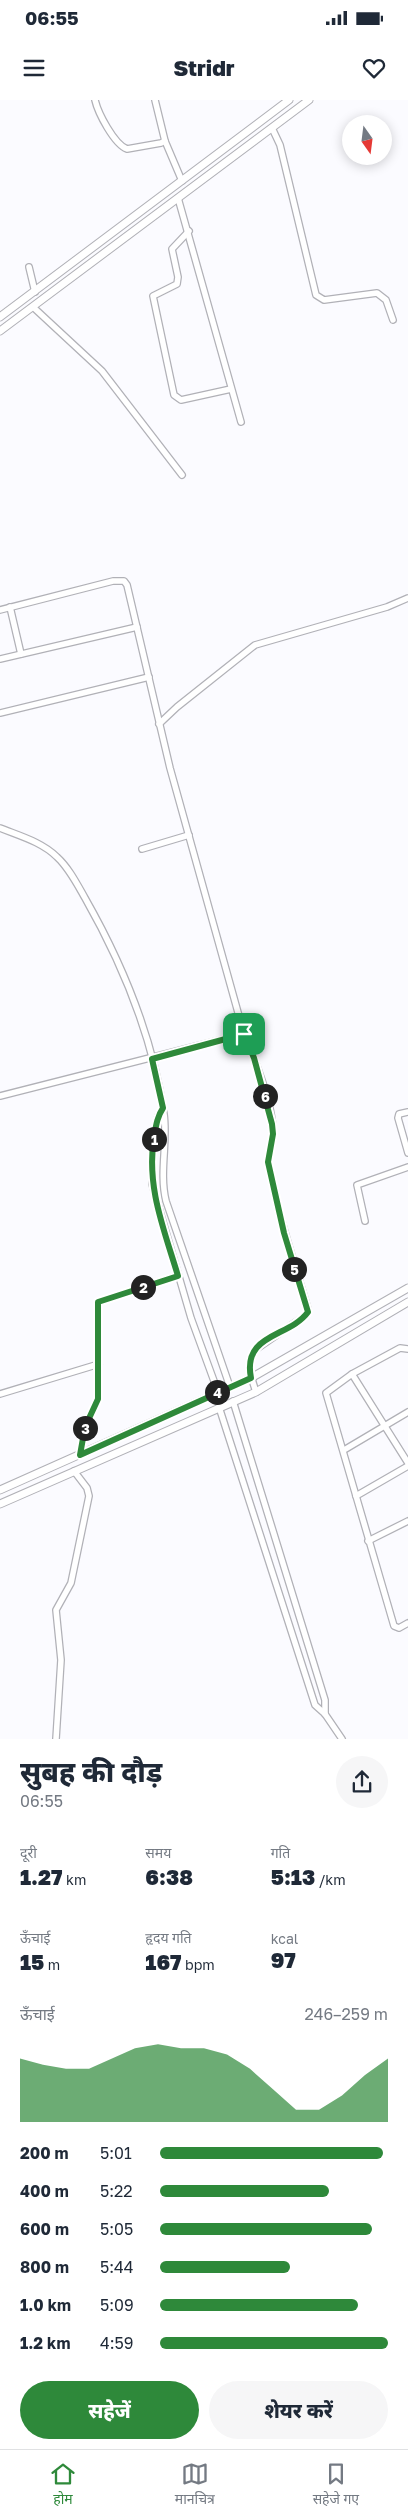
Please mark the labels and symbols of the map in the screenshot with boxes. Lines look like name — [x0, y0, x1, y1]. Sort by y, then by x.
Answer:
north arrow — [342, 115, 392, 165]
pin — [223, 1013, 265, 1055]
pin: 6 — [252, 1084, 278, 1108]
pin: 1 — [142, 1126, 166, 1152]
pin: 5 — [282, 1256, 306, 1282]
pin: 2 — [130, 1274, 156, 1300]
pin: 4 — [204, 1380, 230, 1404]
pin: 3 — [72, 1416, 98, 1440]

